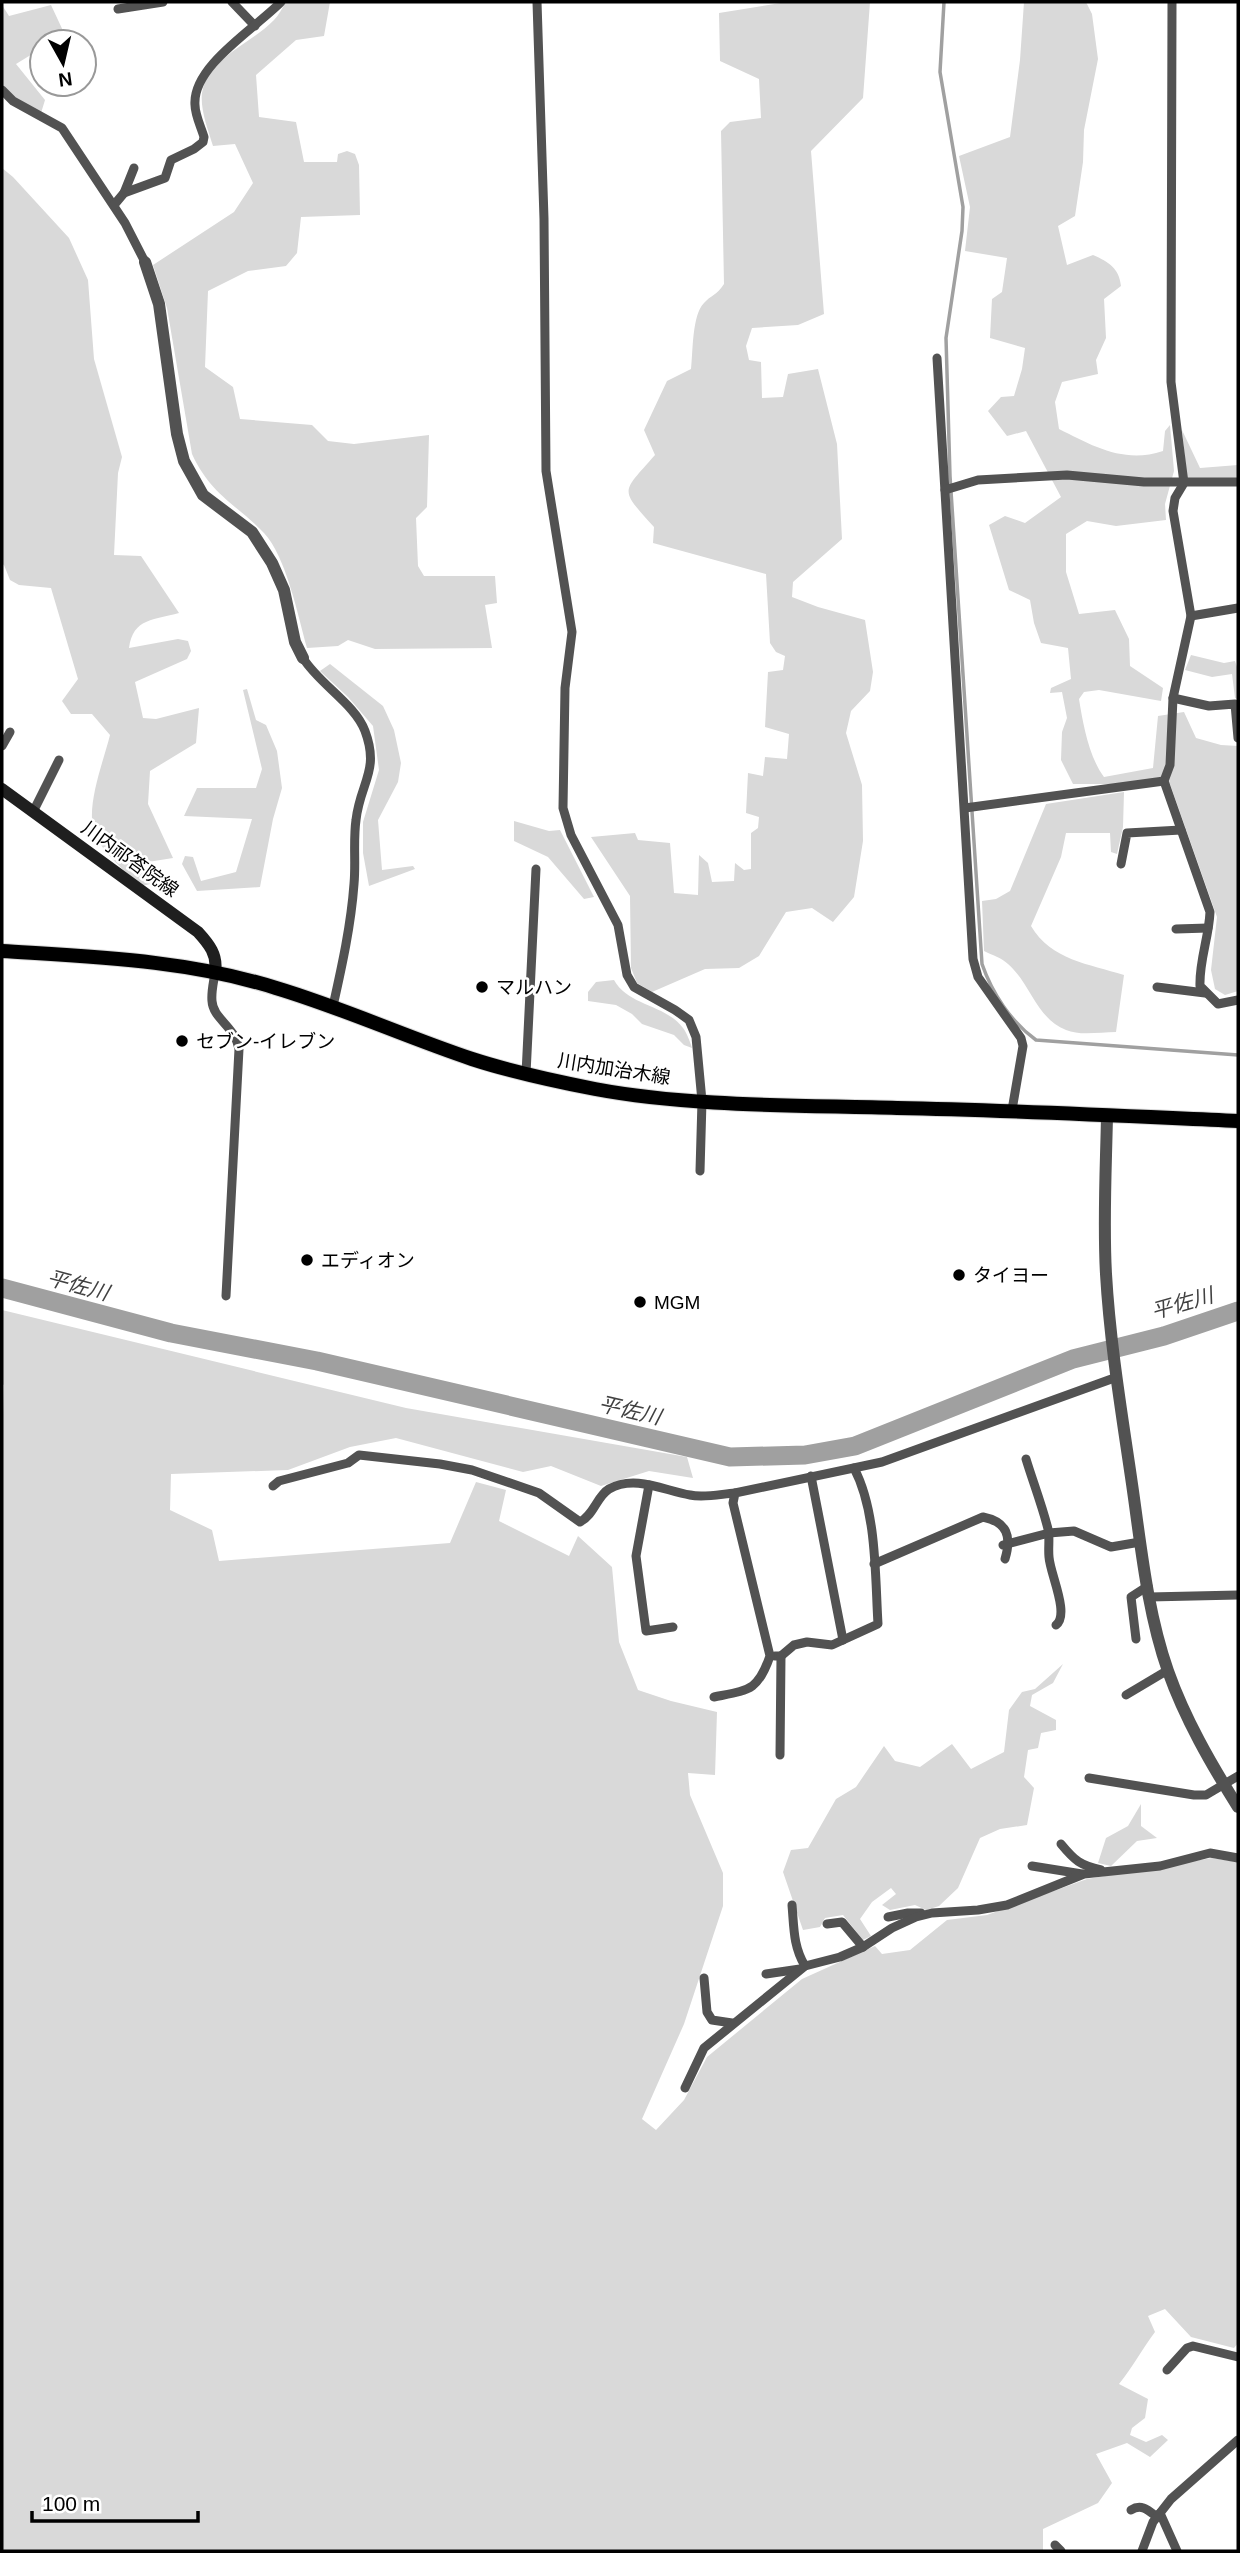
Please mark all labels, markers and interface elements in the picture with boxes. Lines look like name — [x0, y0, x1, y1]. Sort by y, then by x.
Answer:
north arrow — [28, 28, 98, 98]
text: N — [57, 68, 74, 91]
street label: 川内祁答院線 — [78, 817, 182, 901]
place label: マルハン — [496, 977, 572, 998]
marker: マルハン — [474, 979, 490, 995]
place label: セブン-イレブン — [196, 1031, 335, 1052]
marker: セブン-イレブン — [174, 1033, 190, 1049]
street label: 川内加治木線 — [556, 1050, 672, 1088]
place label: エディオン — [321, 1250, 415, 1271]
marker: エディオン — [299, 1252, 315, 1268]
place label: タイヨー — [973, 1265, 1049, 1286]
water label: 平佐川 — [45, 1266, 113, 1305]
marker: タイヨー — [951, 1267, 967, 1283]
water label: 平佐川 — [1149, 1283, 1217, 1323]
place label: MGM — [654, 1292, 700, 1313]
marker: MGM — [632, 1294, 648, 1310]
water label: 平佐川 — [597, 1392, 665, 1429]
scale bar — [32, 2480, 198, 2524]
text: 100 m — [42, 2492, 100, 2515]

